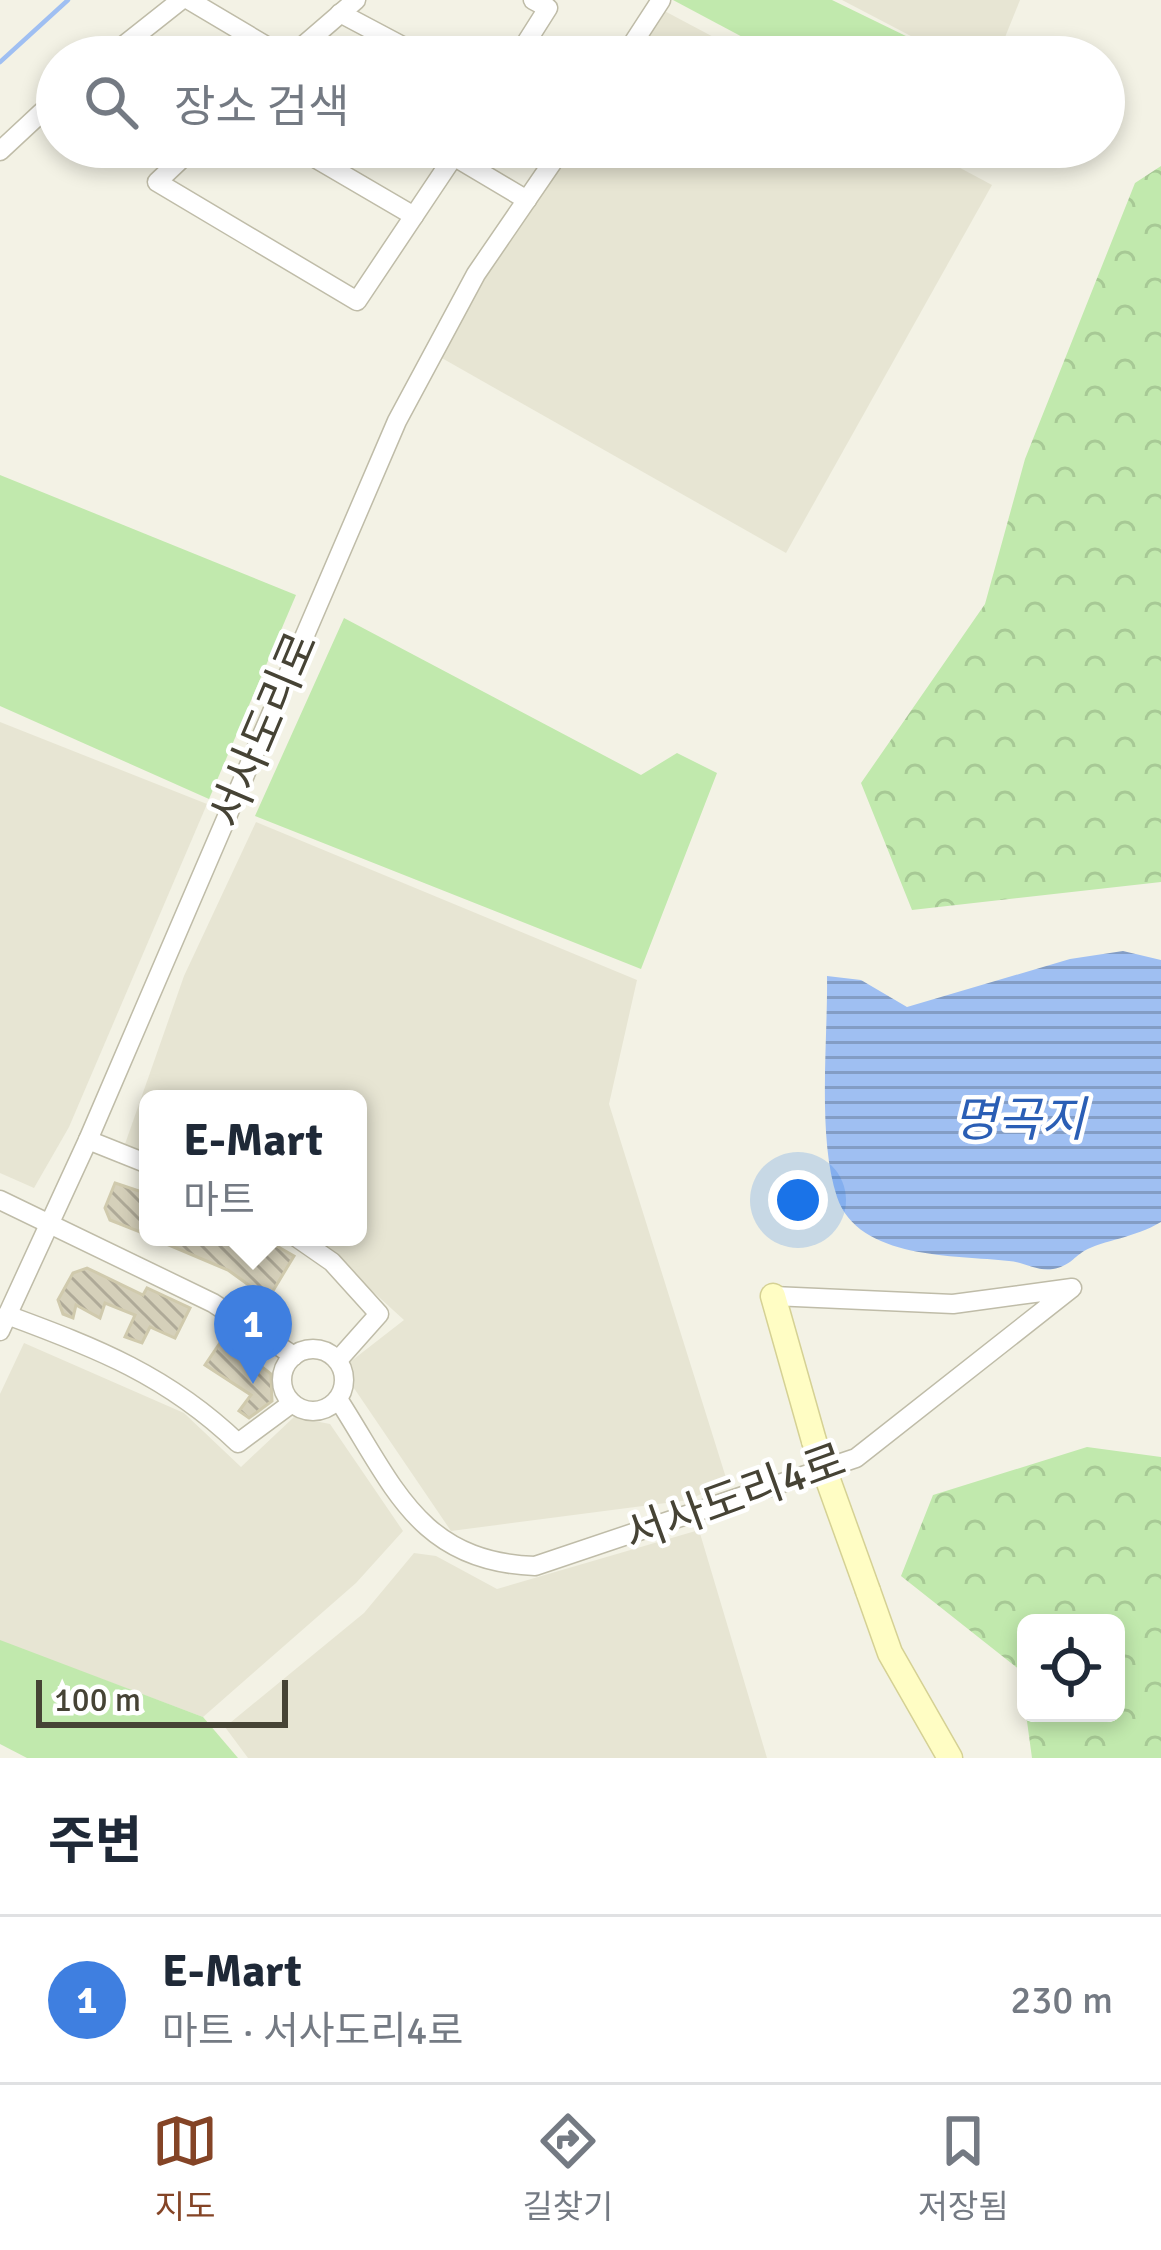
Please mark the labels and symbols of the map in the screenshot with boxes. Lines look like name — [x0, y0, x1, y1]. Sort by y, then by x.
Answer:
street label: 서사도리로 — [198, 624, 330, 836]
water label: 명곡지 — [953, 1091, 1089, 1150]
your location — [768, 1170, 828, 1230]
pin: 1 — [214, 1285, 292, 1384]
street label: 서사도리4로 — [617, 1433, 853, 1563]
scale bar — [36, 1674, 288, 1727]

